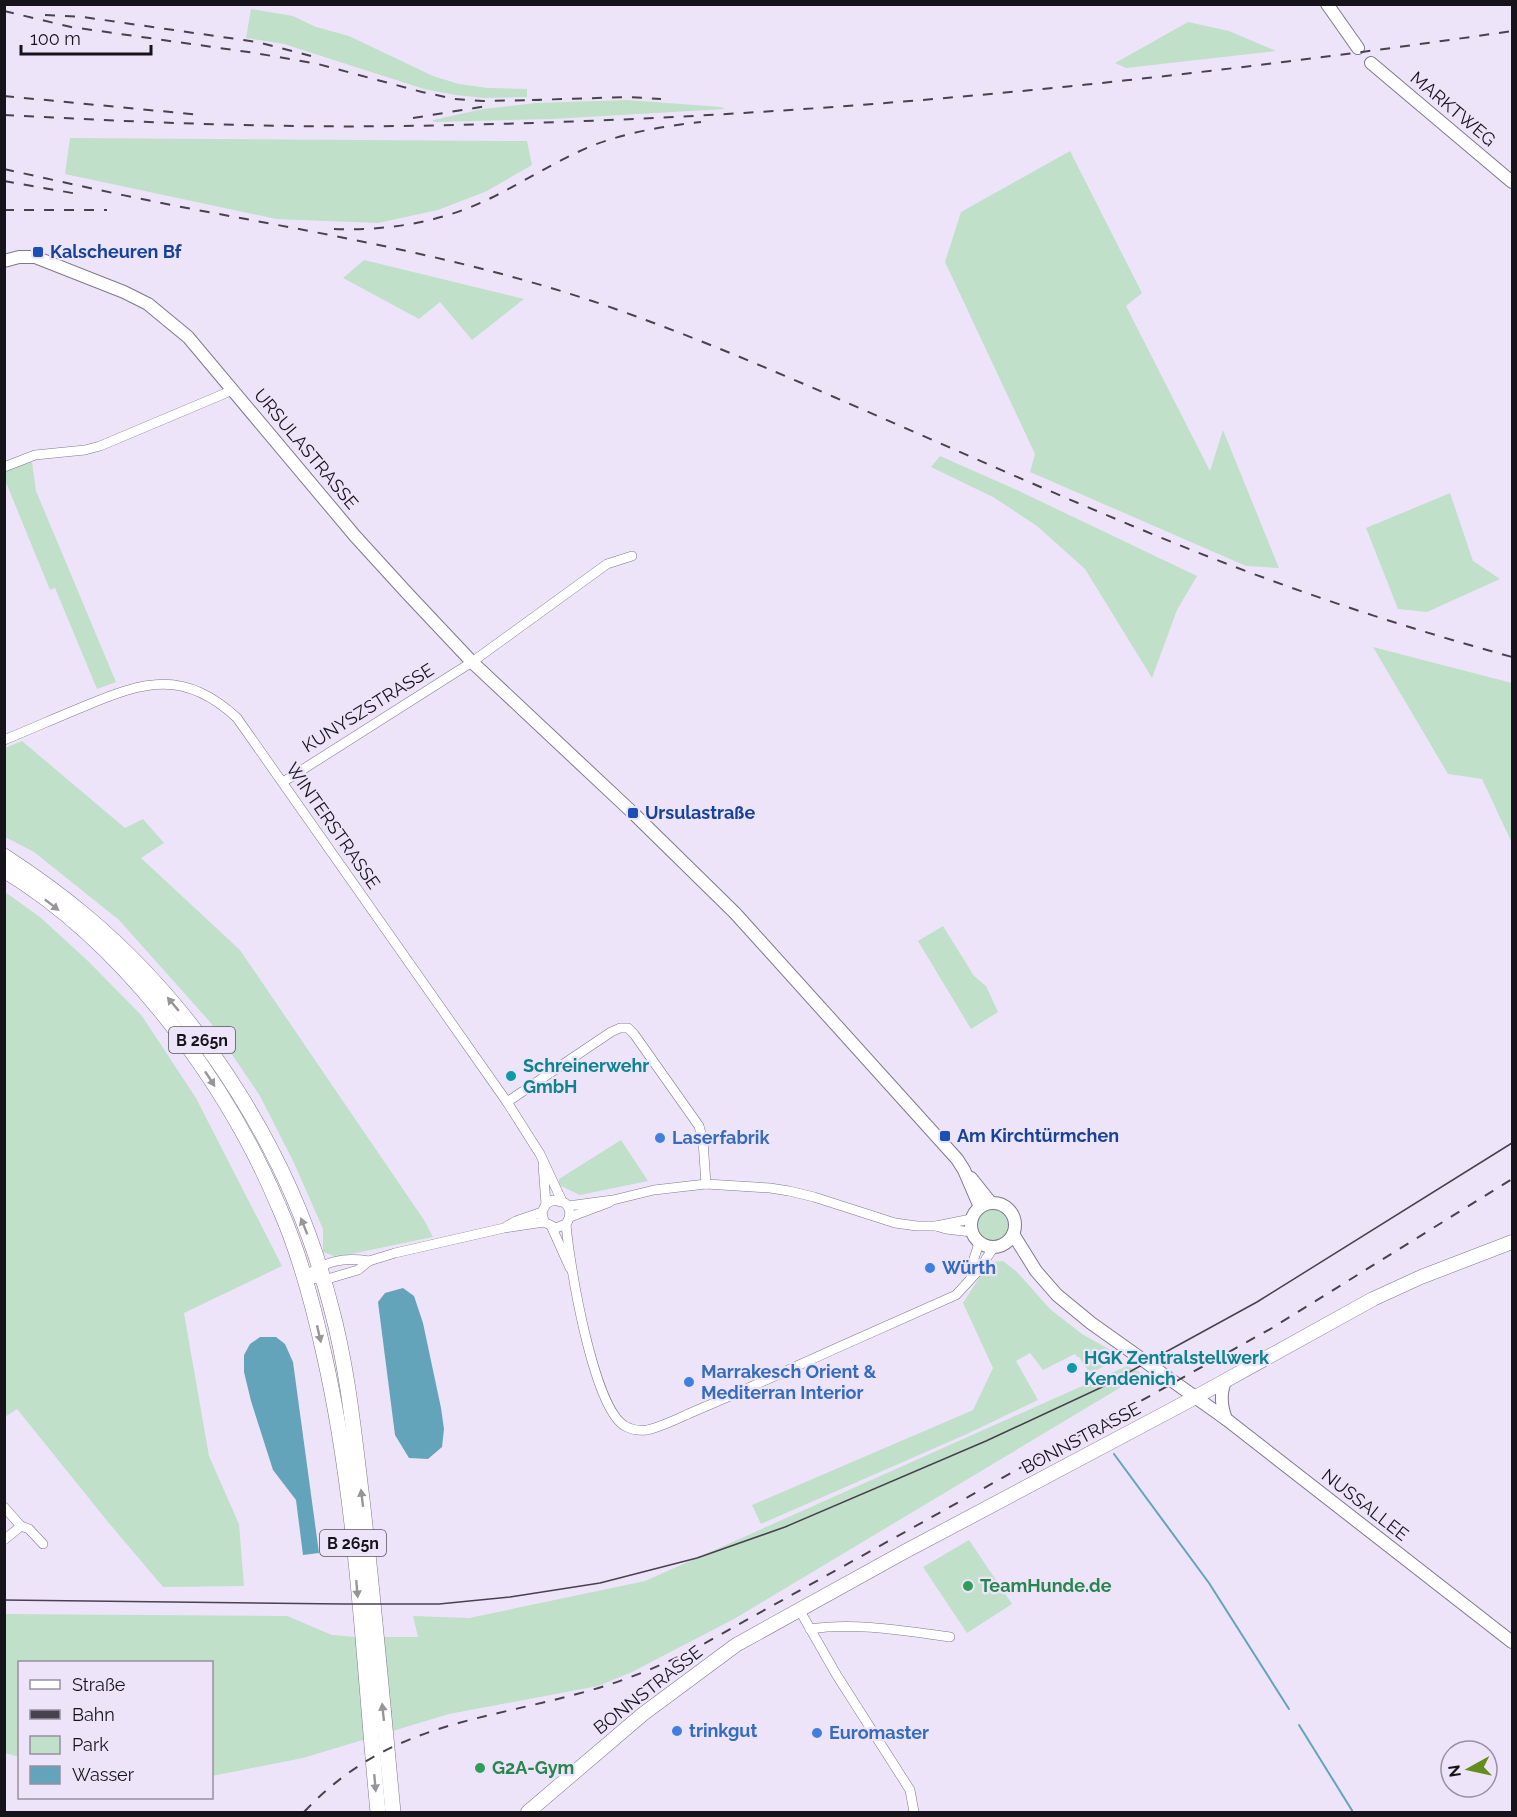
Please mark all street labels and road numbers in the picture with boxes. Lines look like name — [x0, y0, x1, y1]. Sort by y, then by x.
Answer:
street label: MARKTWEG — [1406, 67, 1500, 150]
street label: URSULASTRASSE — [250, 384, 363, 513]
street label: KUNYSZSTRASSE — [298, 659, 437, 756]
street label: WINTERSTRASSE — [282, 759, 385, 893]
road number: B 265n — [169, 1027, 235, 1053]
street label: BONNSTRASSE — [1018, 1397, 1144, 1478]
street label: NUSSALLEE — [1318, 1464, 1413, 1545]
road number: B 265n — [320, 1530, 386, 1556]
street label: BONNSTRASSE — [589, 1641, 706, 1738]

